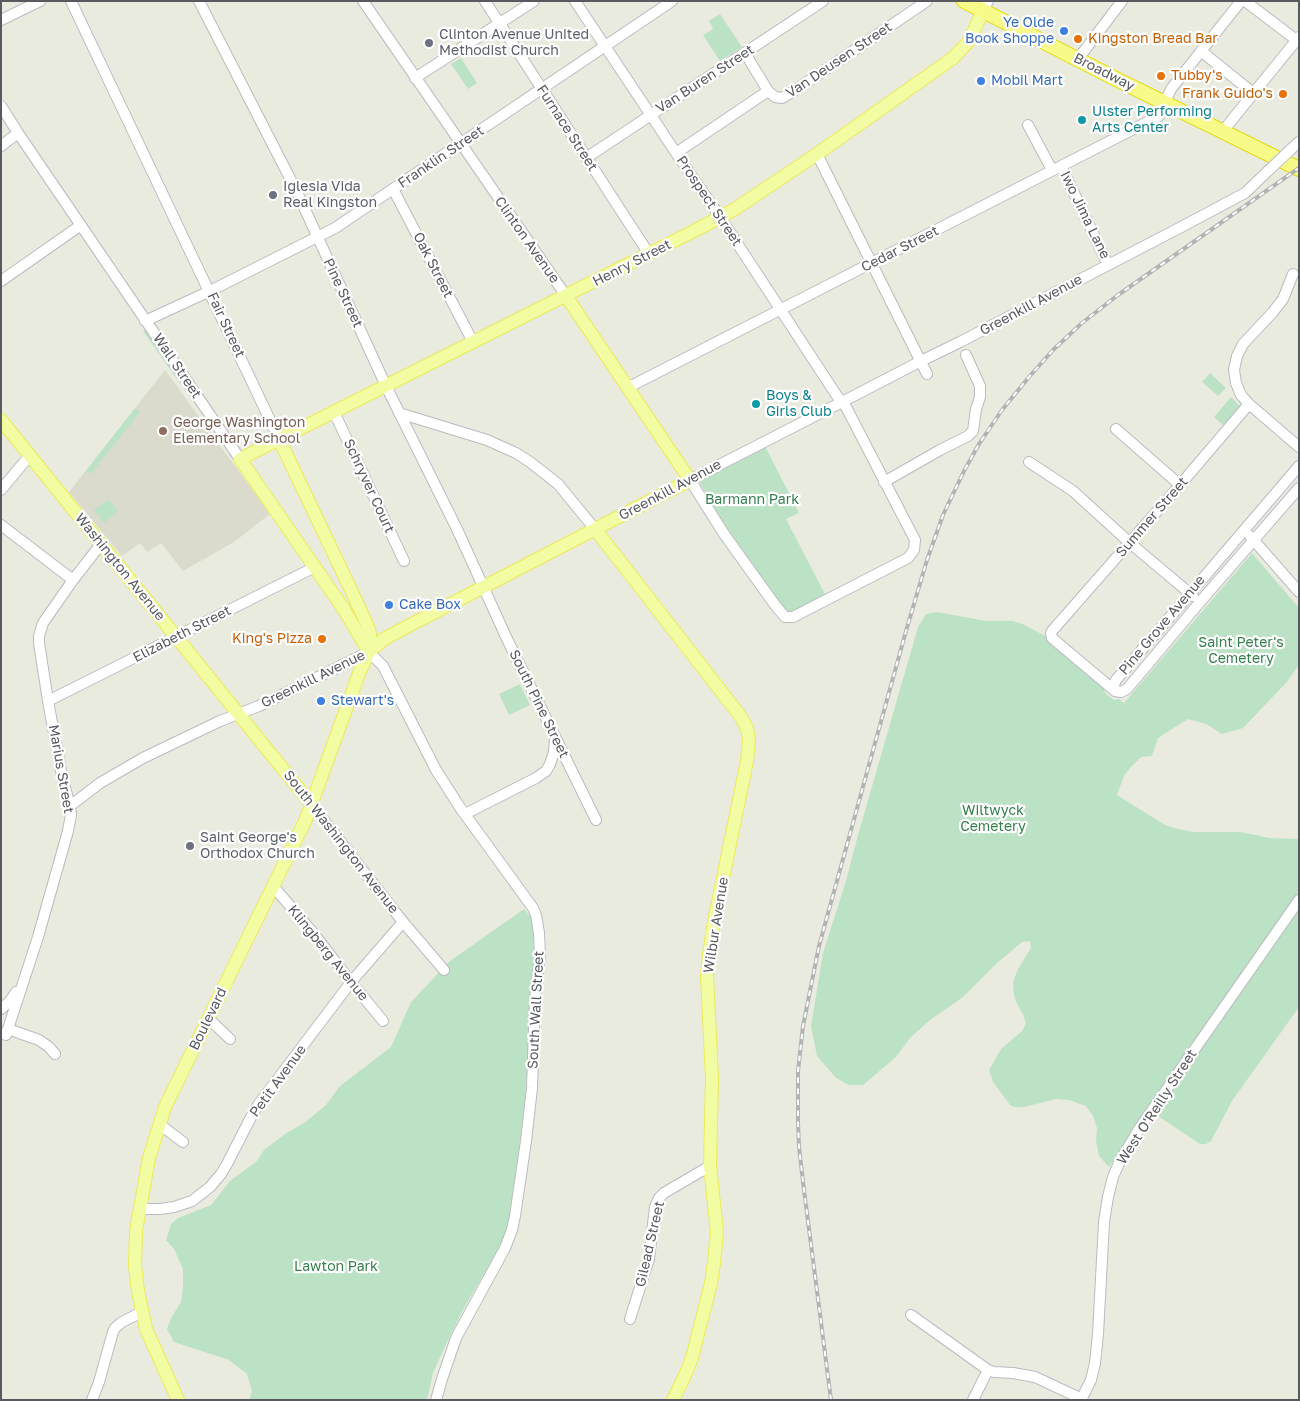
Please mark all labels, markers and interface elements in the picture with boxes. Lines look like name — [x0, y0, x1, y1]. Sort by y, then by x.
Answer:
place label: Ye Olde Book Shoppe — [965, 15, 1054, 48]
street label: Van Deusen Street — [783, 18, 895, 102]
marker: Ye Olde Book Shoppe — [1058, 25, 1070, 37]
place label: Clinton Avenue United Methodist Church — [439, 27, 589, 59]
place label: Kingston Bread Bar — [1088, 31, 1218, 47]
marker: Kingston Bread Bar — [1072, 33, 1084, 45]
marker: Clinton Avenue United Methodist Church — [423, 37, 435, 49]
street label: Van Buren Street — [653, 41, 757, 117]
street label: Broadway — [1071, 49, 1137, 95]
place label: Tubby's — [1171, 68, 1223, 84]
marker: Tubby's — [1155, 70, 1167, 82]
place label: Mobil Mart — [991, 73, 1063, 89]
marker: Mobil Mart — [975, 75, 987, 87]
street label: Furnace Street — [533, 82, 601, 174]
place label: Frank Guido's — [1182, 86, 1273, 102]
marker: Frank Guido's — [1277, 88, 1289, 100]
place label: Ulster Performing Arts Center — [1092, 104, 1212, 136]
marker: Ulster Performing Arts Center — [1076, 114, 1088, 126]
street label: Franklin Street — [395, 122, 487, 192]
street label: Prospect Street — [673, 153, 745, 249]
street label: Iwo Jima Lane — [1057, 168, 1113, 262]
place label: Iglesia Vida Real Kingston — [283, 179, 377, 212]
marker: Iglesia Vida Real Kingston — [267, 189, 279, 201]
street label: Clinton Avenue — [491, 194, 563, 286]
street label: Cedar Street — [859, 222, 941, 276]
street label: Oak Street — [409, 230, 457, 300]
street label: Henry Street — [590, 236, 674, 290]
street label: Pine Street — [320, 256, 366, 330]
street label: Greenkill Avenue — [977, 271, 1085, 339]
street label: Fair Street — [204, 290, 248, 360]
street label: Wall Street — [149, 330, 205, 402]
place label: Boys & Girls Club — [766, 388, 832, 421]
marker: Boys & Girls Club — [750, 398, 762, 410]
place label: George Washington Elementary School — [173, 415, 305, 448]
marker: George Washington Elementary School — [157, 425, 169, 437]
street label: Schryver Court — [340, 436, 398, 536]
street label: Greenkill Avenue — [616, 456, 724, 524]
street label: Summer Street — [1113, 473, 1191, 561]
park label: Barmann Park — [705, 492, 799, 508]
street label: Washington Avenue — [72, 510, 168, 624]
street label: Pine Grove Avenue — [1115, 572, 1209, 678]
place label: Cake Box — [399, 597, 461, 613]
marker: Cake Box — [383, 599, 395, 611]
street label: Elizabeth Street — [130, 602, 234, 666]
place label: King's Pizza — [232, 631, 312, 647]
marker: King's Pizza — [316, 633, 328, 645]
park label: Saint Peter's Cemetery — [1198, 635, 1284, 668]
street label: Greenkill Avenue — [258, 647, 368, 711]
street label: South Pine Street — [506, 647, 572, 761]
place label: Stewart's — [331, 693, 394, 709]
marker: Stewart's — [315, 695, 327, 707]
street label: Marius Street — [45, 723, 77, 815]
street label: South Washington Avenue — [280, 767, 402, 917]
park label: Wiltwyck Cemetery — [960, 803, 1026, 836]
place label: Saint George's Orthodox Church — [200, 830, 315, 862]
marker: Saint George's Orthodox Church — [184, 840, 196, 852]
street label: Wilbur Avenue — [700, 876, 732, 974]
street label: Klingberg Avenue — [284, 902, 372, 1004]
street label: South Wall Street — [525, 951, 547, 1069]
street label: Boulevard — [186, 985, 230, 1053]
street label: Petit Avenue — [246, 1042, 310, 1120]
street label: West O'Reilly Street — [1114, 1046, 1200, 1168]
street label: Gilead Street — [632, 1199, 668, 1289]
park label: Lawton Park — [294, 1259, 378, 1275]

